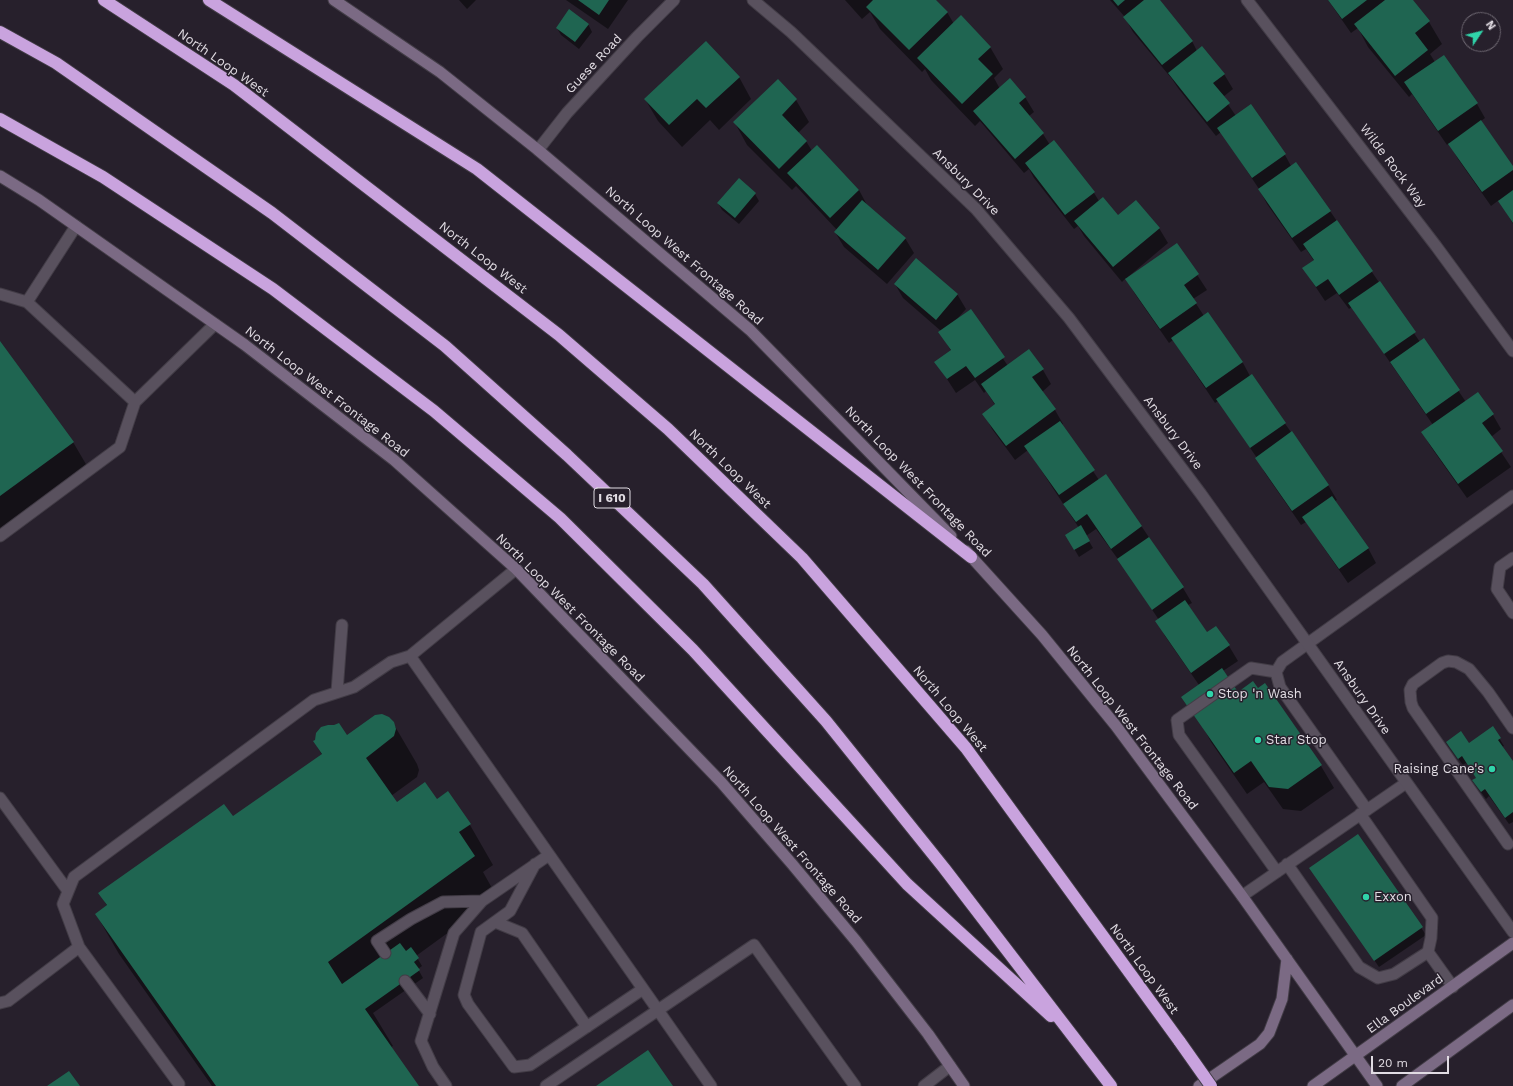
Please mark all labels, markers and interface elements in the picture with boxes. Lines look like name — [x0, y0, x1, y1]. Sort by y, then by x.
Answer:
north arrow — [1461, 12, 1501, 52]
text: N — [1483, 18, 1498, 32]
street label: North Loop West — [174, 26, 272, 100]
street label: Guese Road — [563, 31, 625, 97]
street label: Wilde Rock Way — [1356, 121, 1430, 211]
street label: Ansbury Drive — [929, 145, 1003, 219]
street label: North Loop West Frontage Road — [602, 183, 766, 329]
street label: North Loop West — [436, 219, 530, 297]
street label: North Loop West Frontage Road — [242, 323, 412, 461]
street label: Ansbury Drive — [1140, 393, 1206, 473]
street label: North Loop West Frontage Road — [842, 403, 994, 561]
street label: North Loop West — [686, 426, 774, 512]
road number: I 610 — [594, 488, 630, 508]
street label: North Loop West Frontage Road — [492, 530, 648, 686]
street label: North Loop West Frontage Road — [1063, 643, 1201, 813]
street label: Ansbury Drive — [1330, 656, 1394, 738]
street label: North Loop West — [909, 663, 991, 755]
place label: Stop 'n Wash — [1218, 686, 1302, 702]
marker: Stop 'n Wash — [1205, 689, 1215, 699]
place label: Star Stop — [1266, 732, 1327, 748]
marker: Star Stop — [1253, 735, 1263, 745]
place label: Raising Cane's — [1393, 761, 1484, 777]
street label: North Loop West Frontage Road — [719, 763, 865, 927]
marker: Raising Cane's — [1487, 764, 1497, 774]
place label: Exxon — [1374, 889, 1412, 905]
marker: Exxon — [1361, 892, 1371, 902]
street label: North Loop West — [1106, 921, 1182, 1017]
street label: Ella Boulevard — [1364, 971, 1446, 1037]
scale bar — [1373, 1048, 1451, 1074]
text: 20 m — [1378, 1056, 1408, 1070]

